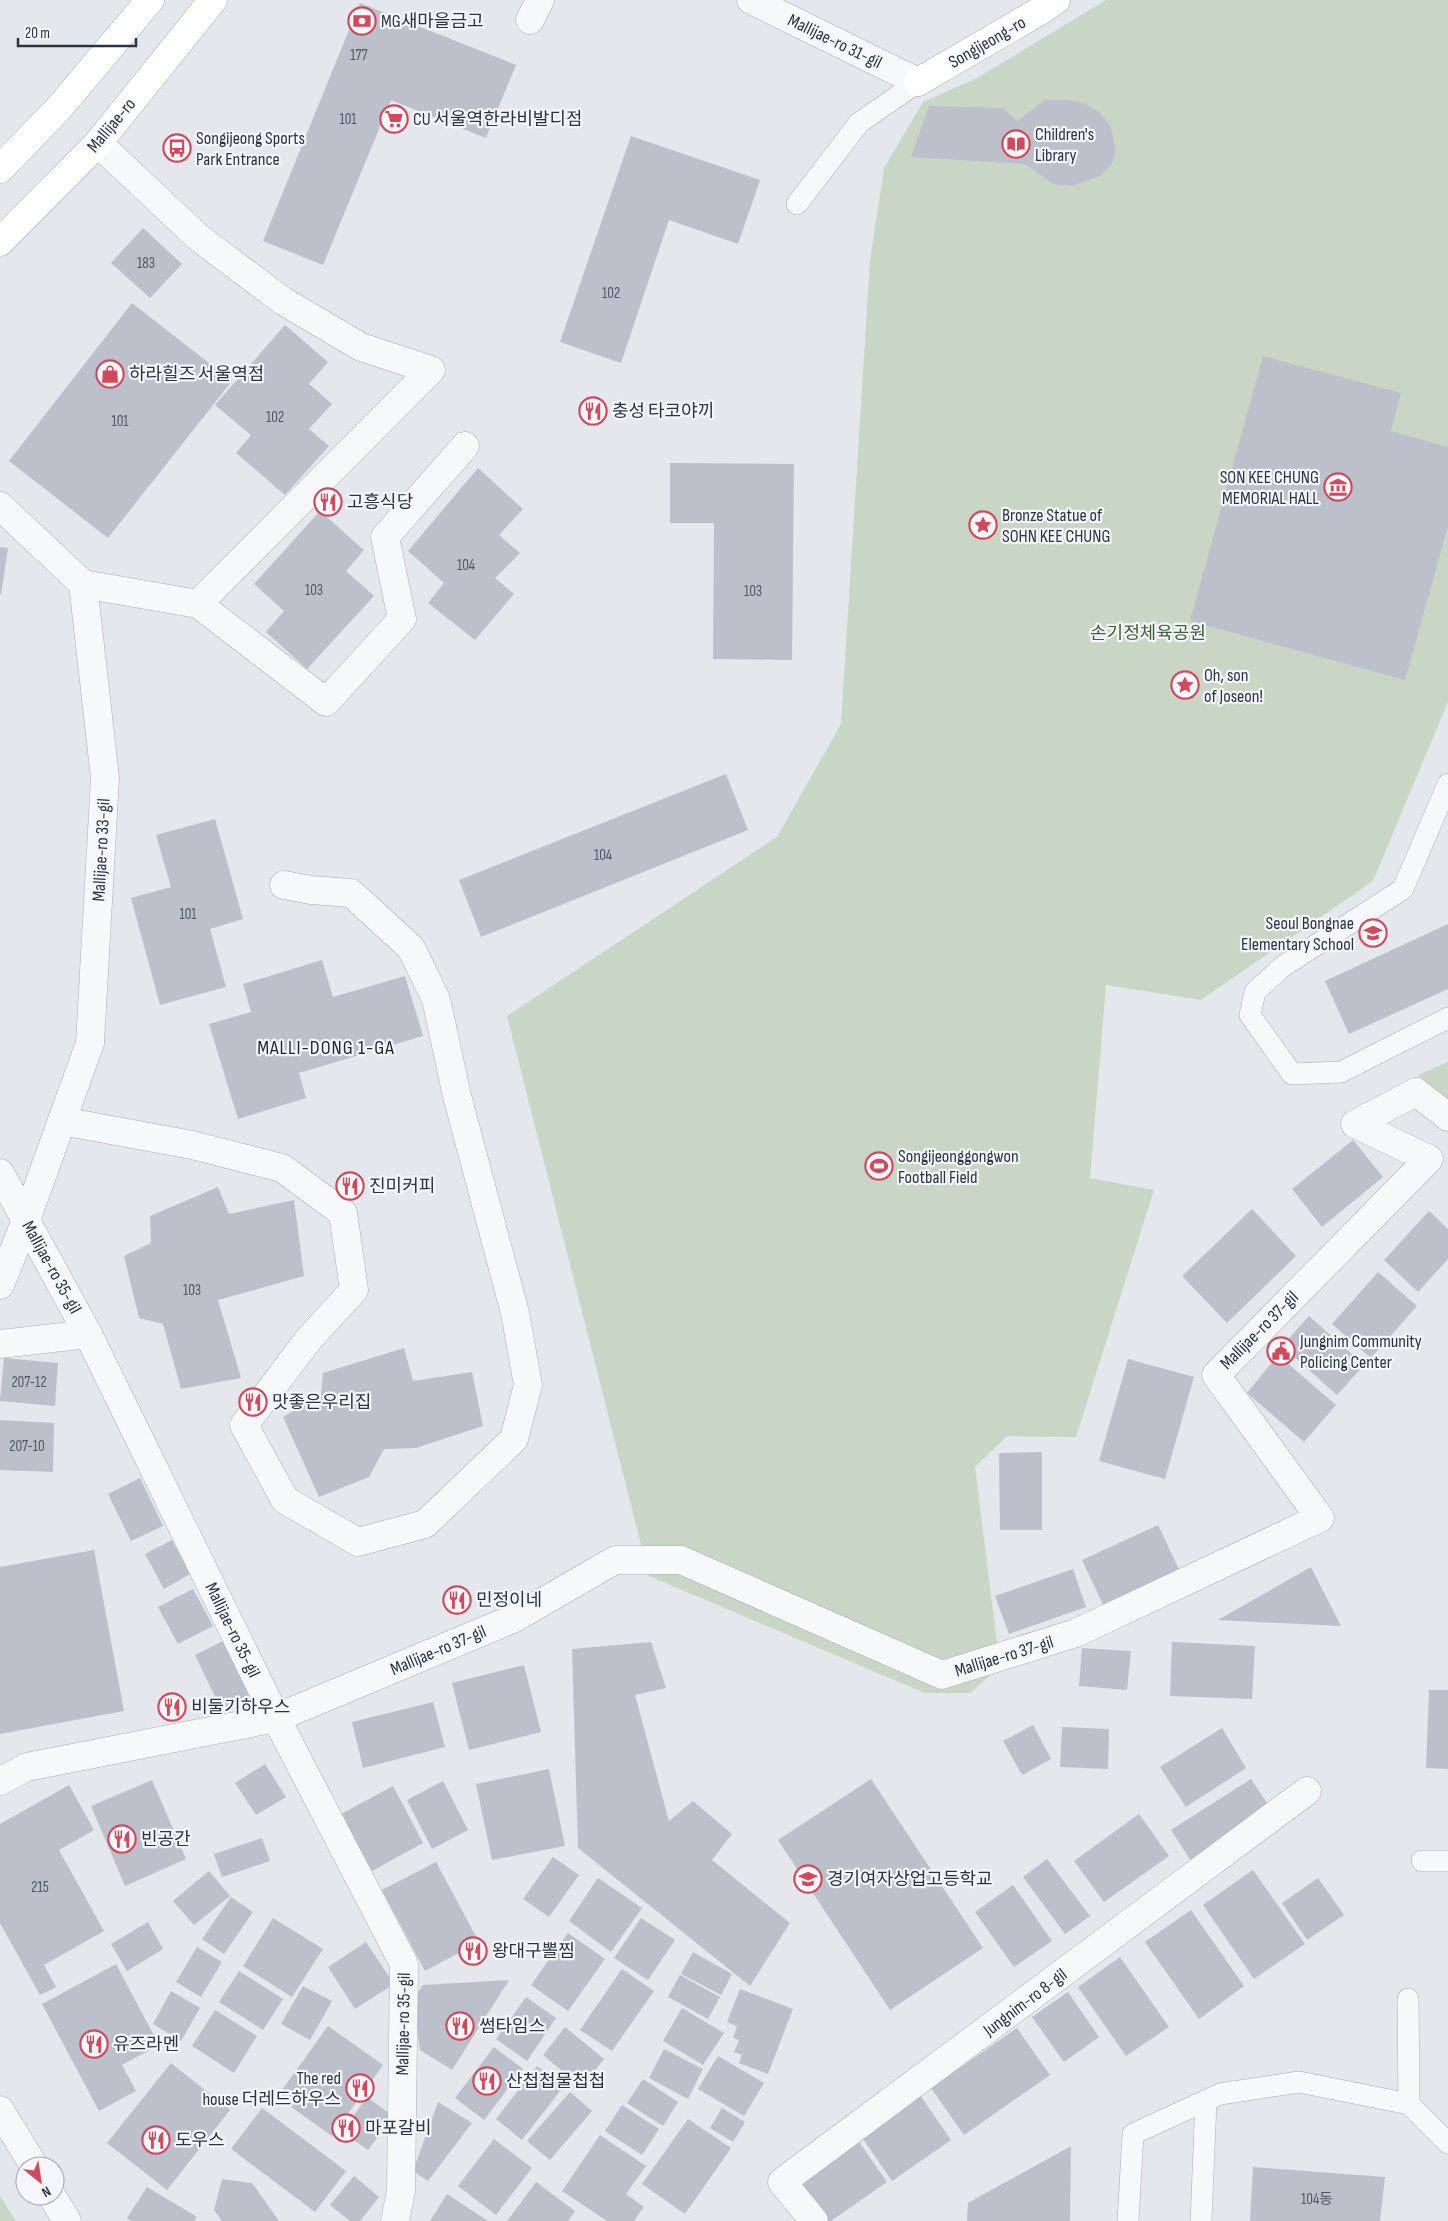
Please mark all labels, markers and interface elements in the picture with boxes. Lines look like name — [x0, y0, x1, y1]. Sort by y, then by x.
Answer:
bank icon: MG새마을금고 — [347, 6, 377, 36]
street label: Mallijae-ro 31-gil — [784, 10, 885, 73]
place label: MG새마을금고 — [381, 11, 484, 32]
street label: Songijeong-ro — [945, 12, 1030, 73]
scale bar — [18, 15, 135, 47]
text: 20 m — [25, 24, 50, 43]
house number: 177 — [350, 46, 368, 65]
street label: Mallijae-ro — [83, 94, 140, 157]
supermarket icon: CU 서울역한라비발디점 — [379, 104, 409, 134]
place label: CU 서울역한라비발디점 — [413, 109, 583, 130]
house number: 101 — [339, 110, 357, 129]
place label: Children's Library — [1035, 124, 1094, 166]
place label: Songijeong Sports Park Entrance — [196, 128, 305, 170]
library icon: Children's Library — [1001, 129, 1031, 159]
bus stop icon: Songijeong Sports Park Entrance — [162, 133, 192, 163]
house number: 183 — [137, 254, 155, 273]
house number: 102 — [602, 284, 620, 303]
shop icon: 하라힐즈 서울역점 — [95, 359, 125, 389]
place label: 하라힐즈 서울역점 — [129, 364, 264, 385]
restaurant icon: 충성 타코야끼 — [578, 396, 608, 426]
place label: 충성 타코야끼 — [612, 401, 714, 422]
house number: 102 — [266, 408, 284, 427]
house number: 101 — [111, 412, 129, 431]
place label: SON KEE CHUNG MEMORIAL HALL — [1220, 467, 1319, 509]
museum icon: SON KEE CHUNG MEMORIAL HALL — [1323, 472, 1353, 502]
restaurant icon: 고흥식당 — [313, 487, 343, 517]
place label: 고흥식당 — [347, 492, 413, 513]
place label: Bronze Statue of SOHN KEE CHUNG — [1002, 505, 1110, 547]
place icon: Bronze Statue of SOHN KEE CHUNG — [968, 510, 998, 540]
house number: 104 — [457, 556, 475, 575]
house number: 103 — [305, 581, 323, 600]
house number: 103 — [744, 582, 762, 601]
park label: 손기정체육공원 — [1090, 623, 1206, 644]
place label: Oh, son of Joseon! — [1204, 665, 1263, 707]
place icon: Oh, son of Joseon! — [1170, 670, 1200, 700]
street label: Mallijae-ro 33-gil — [88, 798, 115, 902]
house number: 104 — [594, 846, 612, 865]
house number: 101 — [179, 905, 197, 924]
place label: Seoul Bongnae Elementary School — [1241, 913, 1354, 955]
school or university icon: Seoul Bongnae Elementary School — [1358, 918, 1388, 948]
district label: MALLI-DONG 1-GA — [257, 1036, 395, 1060]
place label: Songijeonggongwon Football Field — [898, 1146, 1019, 1188]
sports icon: Songijeonggongwon Football Field — [864, 1151, 894, 1181]
restaurant icon: 진미커피 — [335, 1171, 365, 1201]
place label: 진미커피 — [369, 1176, 435, 1197]
street label: Mallijae-ro 35-gil — [17, 1217, 86, 1317]
house number: 103 — [183, 1281, 201, 1300]
street label: Mallijae-ro 37-gil — [1216, 1287, 1303, 1374]
place label: Jungnim Community Policing Center — [1299, 1331, 1422, 1373]
public building icon: Jungnim Community Policing Center — [1266, 1336, 1296, 1366]
house number: 207-12 — [11, 1373, 47, 1392]
restaurant icon: 맛좋은우리집 — [238, 1387, 268, 1417]
place label: 맛좋은우리집 — [272, 1392, 371, 1413]
house number: 207-10 — [9, 1437, 45, 1456]
street label: Mallijae-ro 35-gil — [201, 1579, 265, 1681]
restaurant icon: 민정이네 — [442, 1585, 472, 1615]
place label: 민정이네 — [476, 1590, 542, 1611]
street label: Mallijae-ro 37-gil — [387, 1621, 489, 1680]
street label: Mallijae-ro 37-gil — [952, 1632, 1056, 1681]
restaurant icon: 비둘기하우스 — [157, 1692, 187, 1722]
place label: 비둘기하우스 — [191, 1697, 290, 1718]
restaurant icon: 빈공간 — [107, 1824, 137, 1854]
place label: 빈공간 — [141, 1829, 191, 1850]
school or university icon: 경기여자상업고등학교 — [793, 1864, 823, 1894]
place label: 경기여자상업고등학교 — [827, 1869, 993, 1890]
house number: 215 — [31, 1878, 49, 1897]
restaurant icon: 왕대구뽈찜 — [458, 1936, 488, 1966]
place label: 왕대구뽈찜 — [492, 1941, 575, 1962]
street label: Jungnim-ro 8-gil — [979, 1964, 1071, 2041]
street label: Mallijae-ro 35-gil — [392, 1972, 415, 2076]
restaurant icon: 썸타임스 — [445, 2011, 475, 2041]
place label: 썸타임스 — [479, 2016, 545, 2037]
restaurant icon: 유즈라멘 — [79, 2029, 109, 2059]
place label: 유즈라멘 — [113, 2034, 179, 2055]
restaurant icon: 산첩첩물첩첩 — [472, 2066, 502, 2096]
place label: The red house 더레드하우스 — [202, 2068, 341, 2110]
place label: 산첩첩물첩첩 — [506, 2071, 605, 2092]
restaurant icon: The red house 더레드하우스 — [345, 2073, 375, 2103]
restaurant icon: 마포갈비 — [331, 2113, 361, 2143]
place label: 마포갈비 — [365, 2118, 431, 2139]
restaurant icon: 도우스 — [141, 2125, 171, 2155]
place label: 도우스 — [175, 2130, 225, 2151]
north arrow — [15, 2156, 65, 2206]
text: N — [39, 2183, 54, 2201]
house number: 104동 — [1301, 2190, 1333, 2209]

